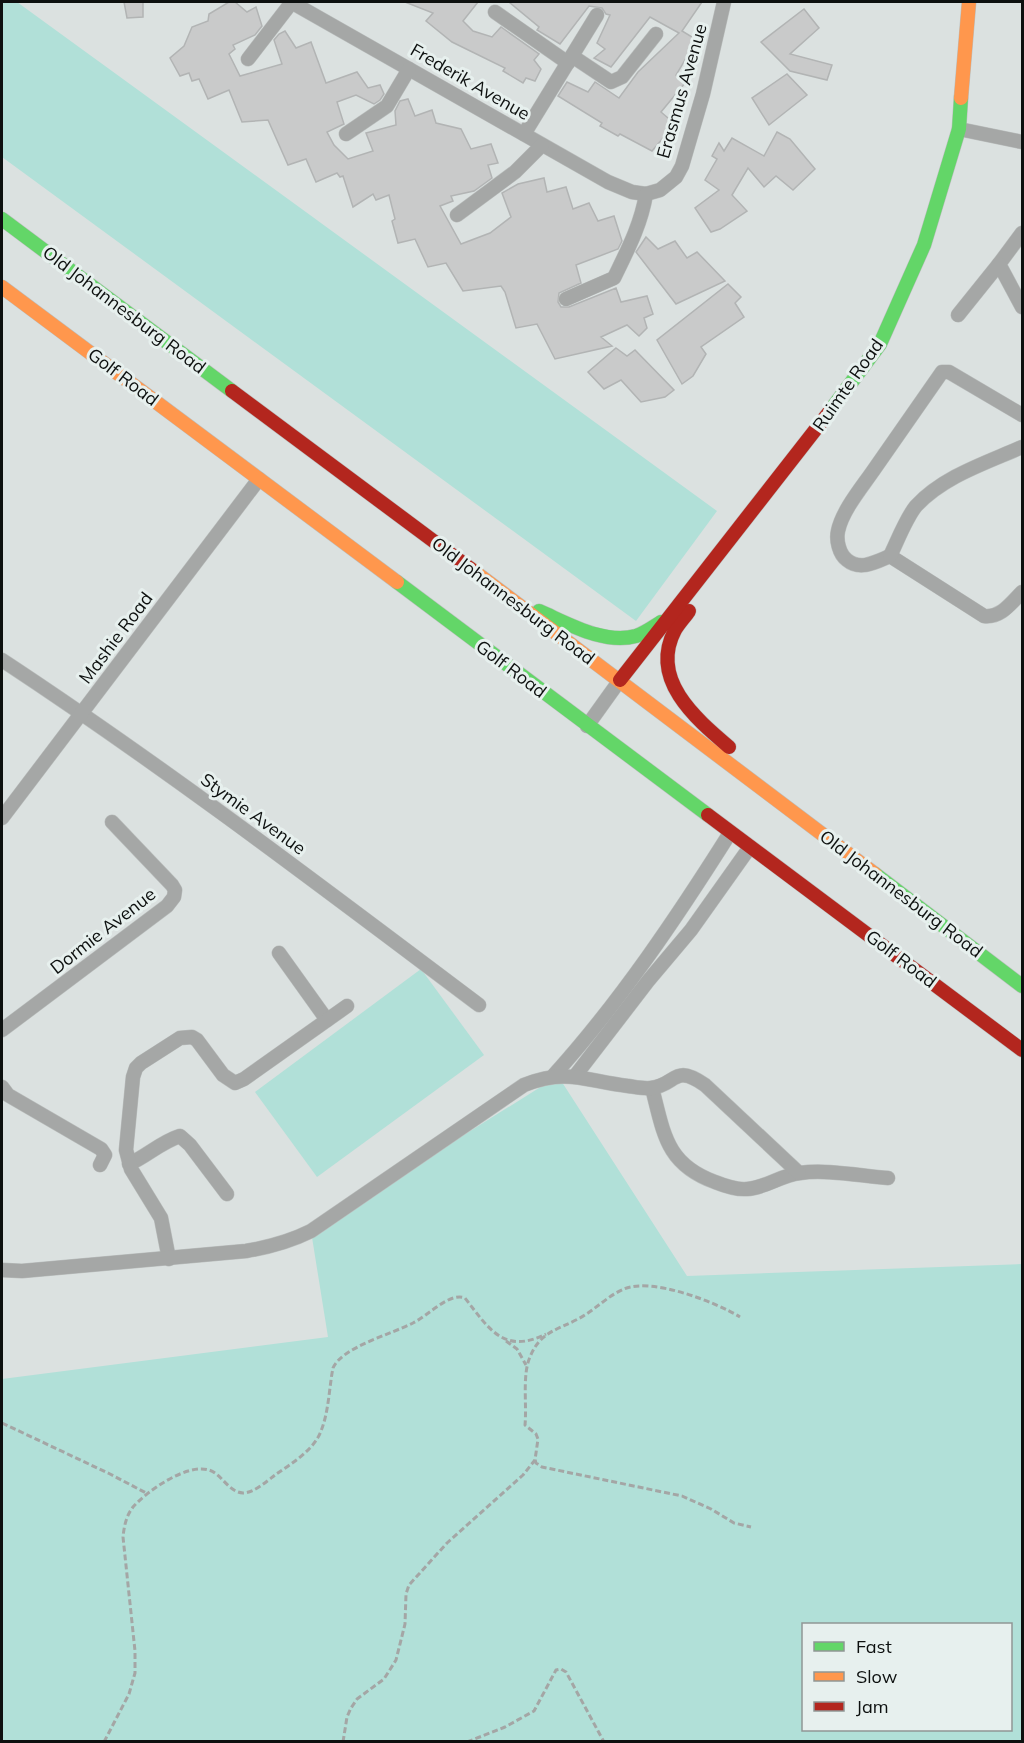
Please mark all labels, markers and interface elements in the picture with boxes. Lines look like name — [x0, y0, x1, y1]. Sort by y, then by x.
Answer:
street label: Erasmus Avenue — [651, 21, 712, 161]
street label: Frederik Avenue — [406, 38, 534, 125]
street label: Old Johannesburg Road — [38, 241, 210, 378]
street label: Ruimte Road — [807, 334, 888, 435]
street label: Golf Road — [83, 343, 163, 411]
street label: Old Johannesburg Road — [427, 532, 599, 669]
street label: Mashie Road — [74, 587, 157, 688]
street label: Golf Road — [471, 635, 551, 703]
street label: Stymie Avenue — [196, 768, 310, 859]
street label: Old Johannesburg Road — [815, 825, 987, 962]
street label: Dormie Avenue — [45, 882, 160, 979]
street label: Golf Road — [861, 925, 941, 993]
legend — [802, 1623, 1012, 1731]
text: Fast — [856, 1635, 892, 1658]
text: Slow — [856, 1665, 898, 1688]
text: Jam — [856, 1695, 889, 1718]

